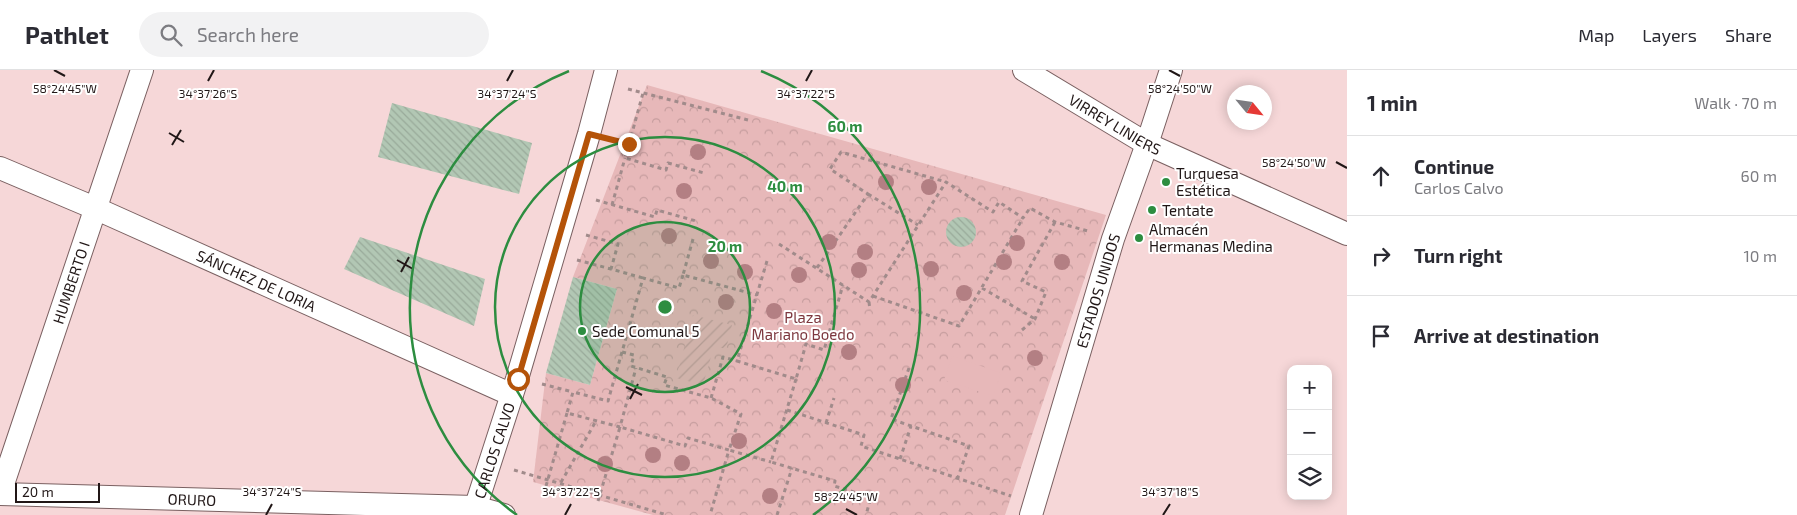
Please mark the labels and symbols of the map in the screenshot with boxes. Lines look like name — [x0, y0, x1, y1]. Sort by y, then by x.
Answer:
text: 58°24'45"W — [33, 81, 97, 95]
text: 58°24'50"W — [1148, 81, 1212, 95]
north arrow — [1227, 85, 1272, 130]
text: 34°37'26"S — [179, 86, 237, 100]
text: 34°37'24"S — [478, 86, 537, 100]
text: 34°37'22"S — [777, 86, 835, 100]
street label: VIRREY LINIERS — [1066, 90, 1164, 158]
text: 60 m — [828, 117, 862, 135]
route end — [618, 133, 641, 156]
text: 58°24'50"W — [1262, 155, 1326, 169]
place label: Turquesa Estética — [1176, 164, 1239, 199]
marker: Turquesa Estética — [1160, 176, 1172, 188]
text: 40 m — [767, 177, 803, 195]
place label: Tentate — [1162, 201, 1214, 219]
marker: Tentate — [1146, 204, 1158, 216]
place label: Almacén Hermanas Medina — [1149, 220, 1273, 255]
street label: ESTADOS UNIDOS — [1072, 231, 1123, 350]
marker: Almacén Hermanas Medina — [1133, 232, 1145, 244]
text: 20 m — [708, 237, 742, 255]
street label: HUMBERTO I — [48, 239, 93, 326]
street label: SÁNCHEZ DE LORIA — [194, 246, 320, 315]
centre of rings — [656, 298, 674, 316]
park label: Plaza Mariano Boedo — [752, 308, 854, 343]
place label: Sede Comunal 5 — [592, 322, 700, 340]
marker: Sede Comunal 5 — [576, 325, 588, 337]
route start — [507, 368, 530, 391]
street label: CARLOS CALVO — [470, 400, 518, 501]
scale bar — [15, 480, 100, 503]
text: 34°37'24"S — [243, 484, 302, 498]
text: 34°37'22"S — [542, 484, 600, 498]
text: 34°37'18"S — [1142, 484, 1199, 498]
text: 58°24'45"W — [814, 489, 878, 503]
street label: ORURO — [167, 490, 216, 509]

